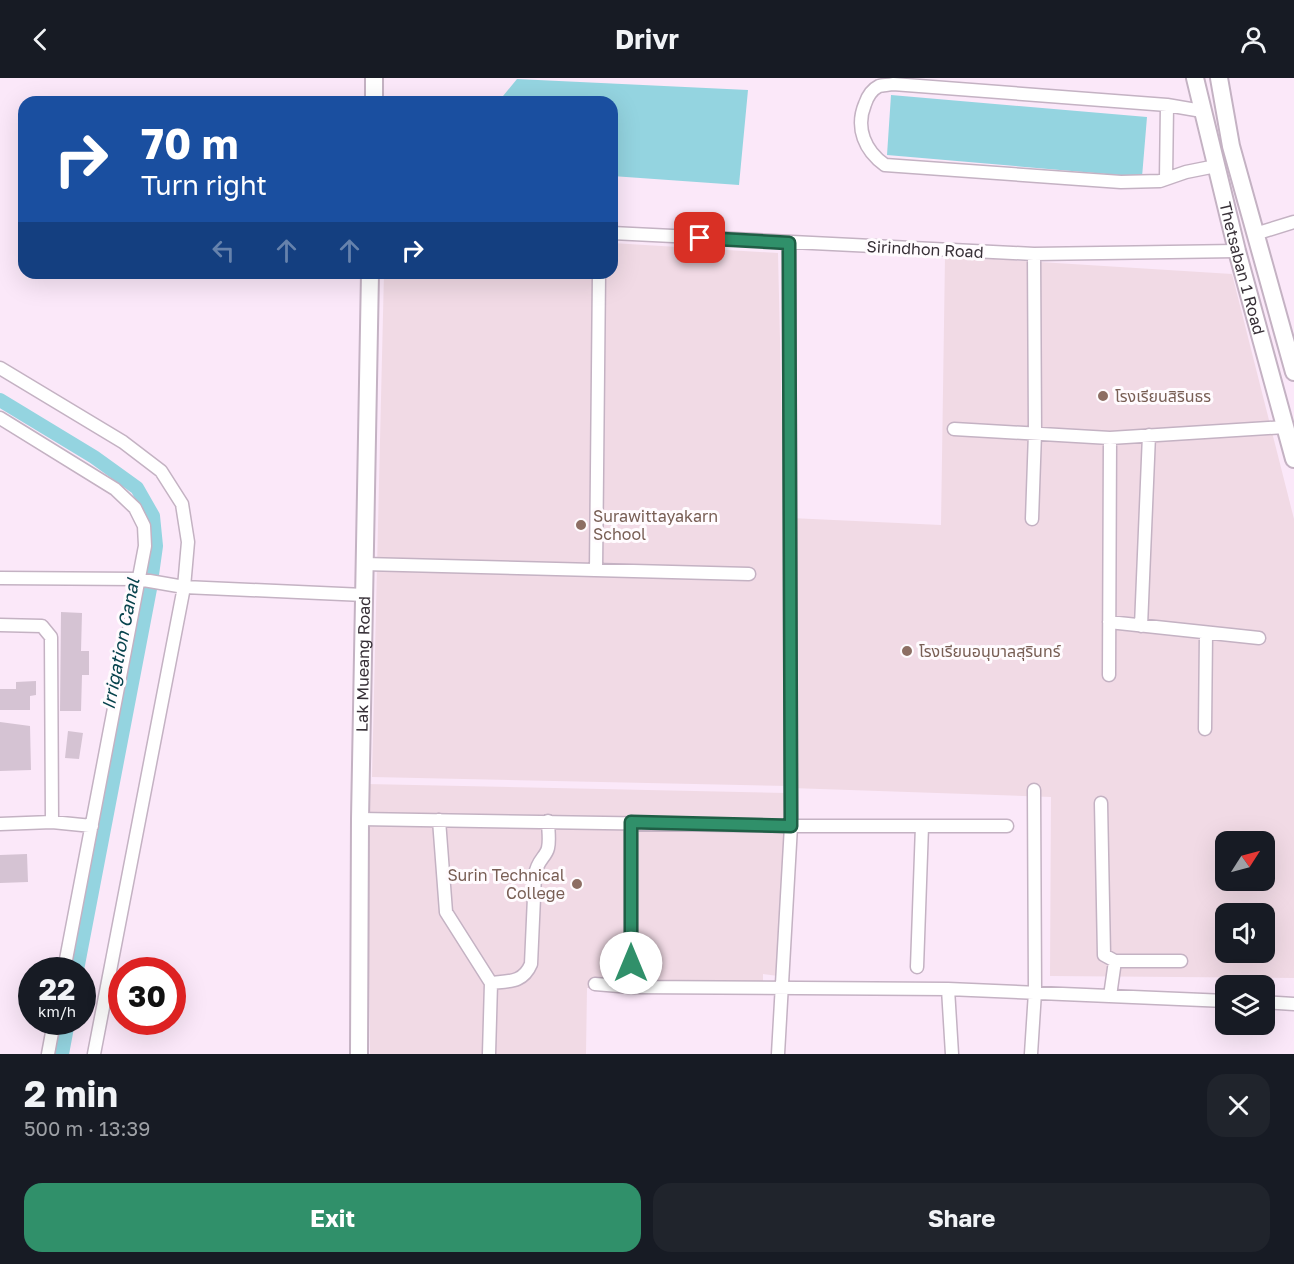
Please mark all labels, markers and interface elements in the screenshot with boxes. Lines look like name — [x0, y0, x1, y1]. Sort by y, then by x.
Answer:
icon: back — [24, 23, 57, 56]
text: Drivr — [615, 23, 679, 55]
icon: person — [1237, 23, 1270, 56]
text: 70 m — [141, 118, 238, 168]
icon: right — [42, 120, 120, 198]
text: Turn right — [141, 169, 267, 201]
street label: Thetsaban 1 Road — [1215, 200, 1269, 337]
pin — [674, 212, 725, 263]
icon: arrive — [683, 221, 716, 254]
icon: left — [207, 234, 240, 267]
icon: ahead — [270, 234, 303, 267]
icon: ahead — [333, 234, 366, 267]
icon: right — [396, 234, 429, 267]
street label: Sirindhon Road — [866, 236, 984, 262]
place label: โรงเรียนสิรินธร — [1115, 386, 1211, 406]
marker: โรงเรียนสิรินธร — [1096, 389, 1110, 403]
place label: Surawittayakarn School — [593, 506, 718, 544]
marker: Surawittayakarn School — [574, 518, 588, 532]
water label: Irrigation Canal — [96, 575, 144, 711]
street label: Lak Mueang Road — [352, 596, 374, 732]
place label: โรงเรียนอนุบาลสุรินทร์ — [919, 641, 1061, 661]
marker: โรงเรียนอนุบาลสุรินทร์ — [900, 644, 914, 658]
north arrow — [1215, 831, 1275, 891]
map controls — [1215, 831, 1275, 1035]
place label: Surin Technical College — [447, 865, 565, 903]
marker: Surin Technical College — [570, 877, 584, 891]
button: sound — [1215, 903, 1275, 963]
position arrow — [599, 931, 663, 995]
speed limit sign: 30 — [108, 957, 186, 1035]
text: 22 — [39, 971, 75, 1007]
button: layers — [1215, 975, 1275, 1035]
text: km/h — [38, 1002, 76, 1020]
text: 2 min — [24, 1072, 118, 1115]
button: close — [1207, 1074, 1270, 1137]
text: 500 m · 13:39 — [24, 1116, 150, 1140]
button: Exit — [24, 1183, 641, 1252]
button: Share — [653, 1183, 1270, 1252]

